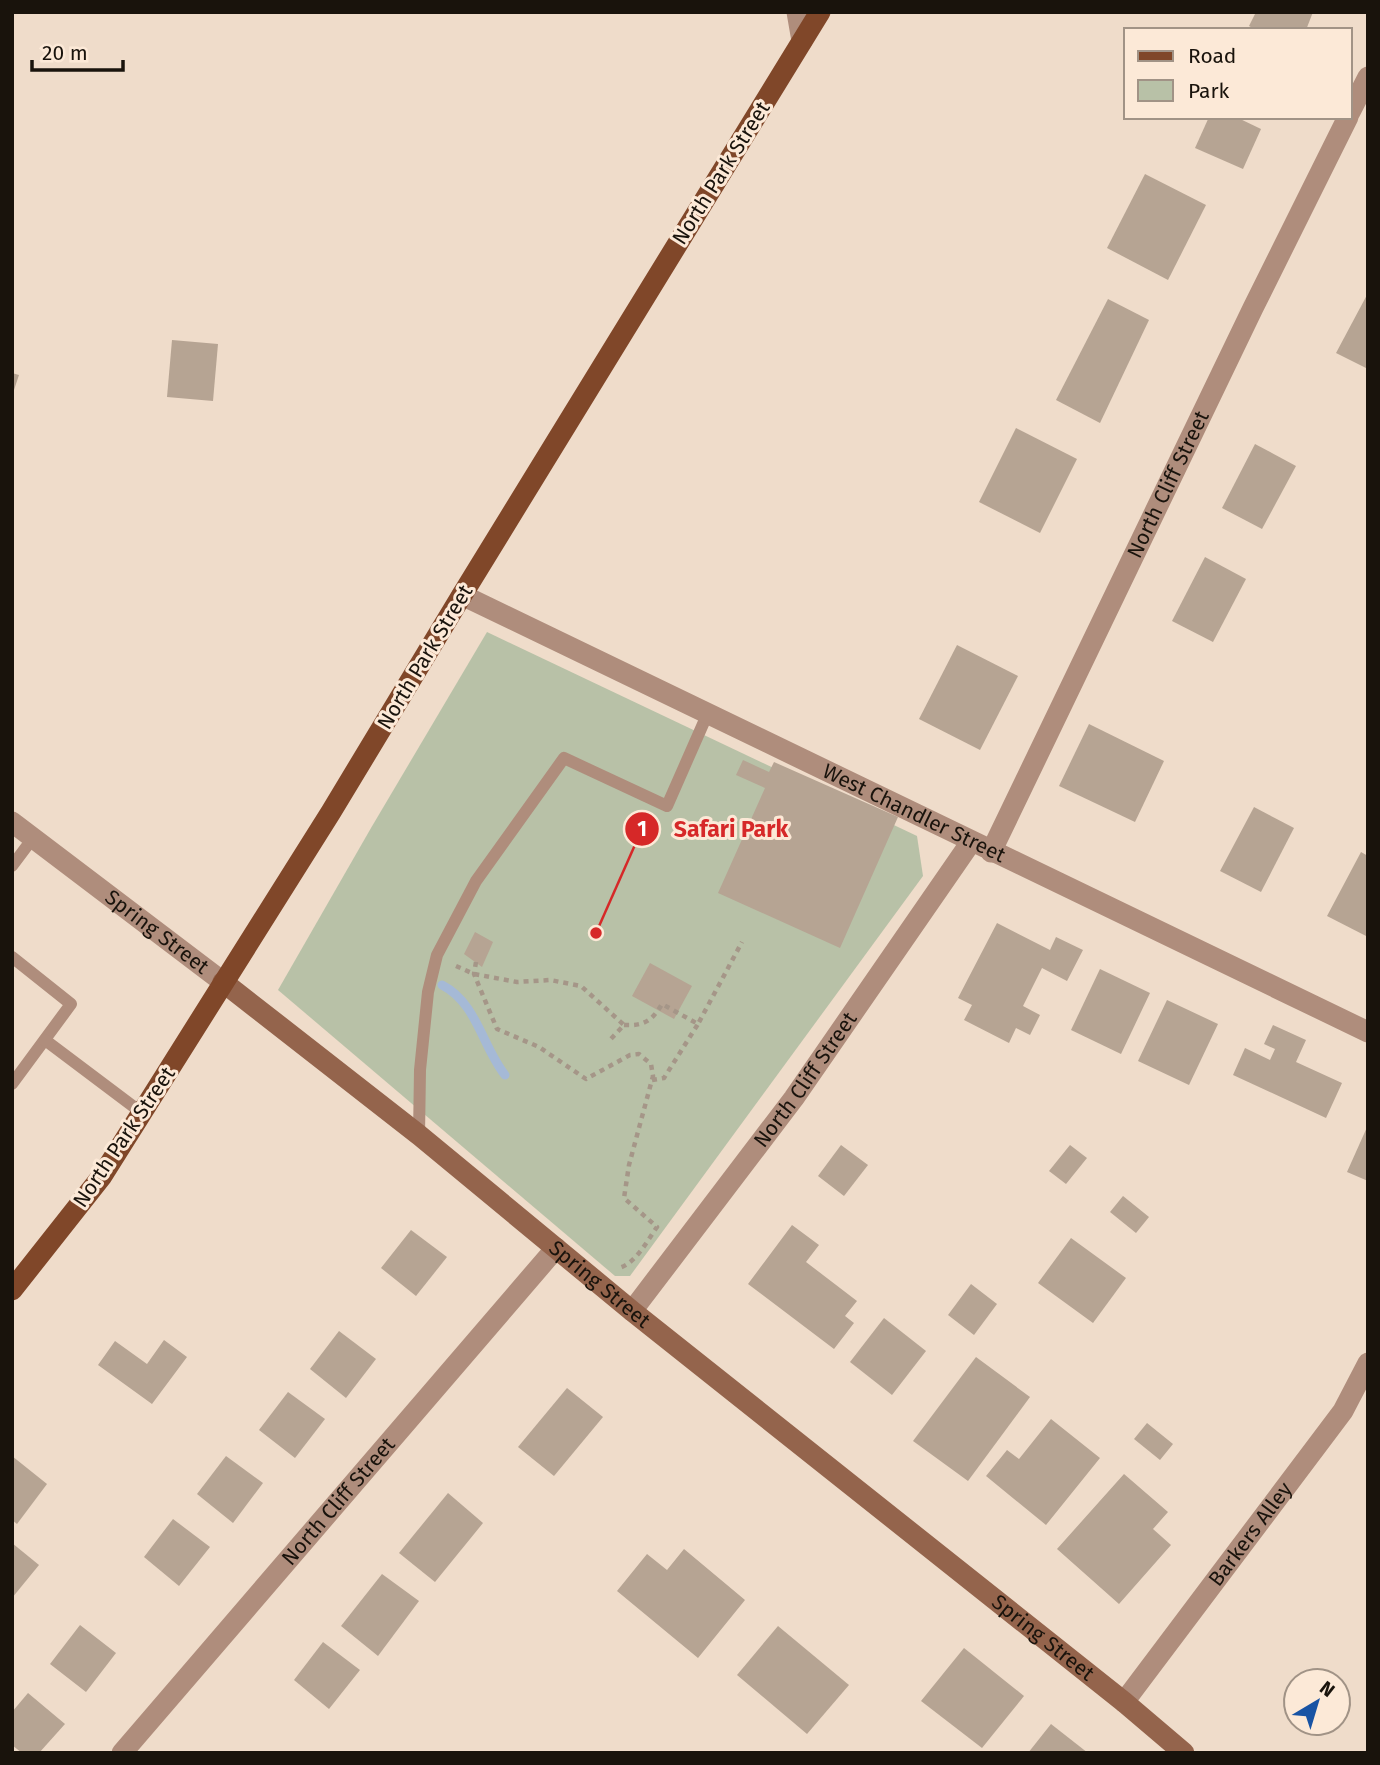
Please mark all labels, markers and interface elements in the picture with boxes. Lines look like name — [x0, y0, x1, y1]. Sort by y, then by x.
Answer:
scale bar — [32, 28, 122, 72]
legend — [1124, 28, 1352, 119]
text: 20 m — [42, 40, 88, 66]
text: Road — [1188, 43, 1236, 69]
text: Park — [1188, 78, 1230, 104]
street label: North Park Street — [667, 96, 776, 249]
street label: North Cliff Street — [1121, 406, 1215, 562]
street label: North Park Street — [372, 580, 479, 734]
street label: West Chandler Street — [818, 758, 1010, 868]
callout: Safari Park — [625, 807, 802, 851]
text: Safari Park — [674, 815, 788, 843]
text: 1 — [637, 816, 647, 842]
street label: Spring Street — [100, 884, 215, 980]
street label: North Cliff Street — [748, 1007, 863, 1153]
street label: North Park Street — [67, 1061, 181, 1212]
street label: Spring Street — [544, 1235, 656, 1334]
street label: North Cliff Street — [276, 1432, 401, 1571]
street label: Barkers Alley — [1203, 1477, 1298, 1591]
street label: Spring Street — [986, 1589, 1100, 1687]
north arrow — [1282, 1667, 1352, 1737]
text: N — [1315, 1676, 1339, 1702]

